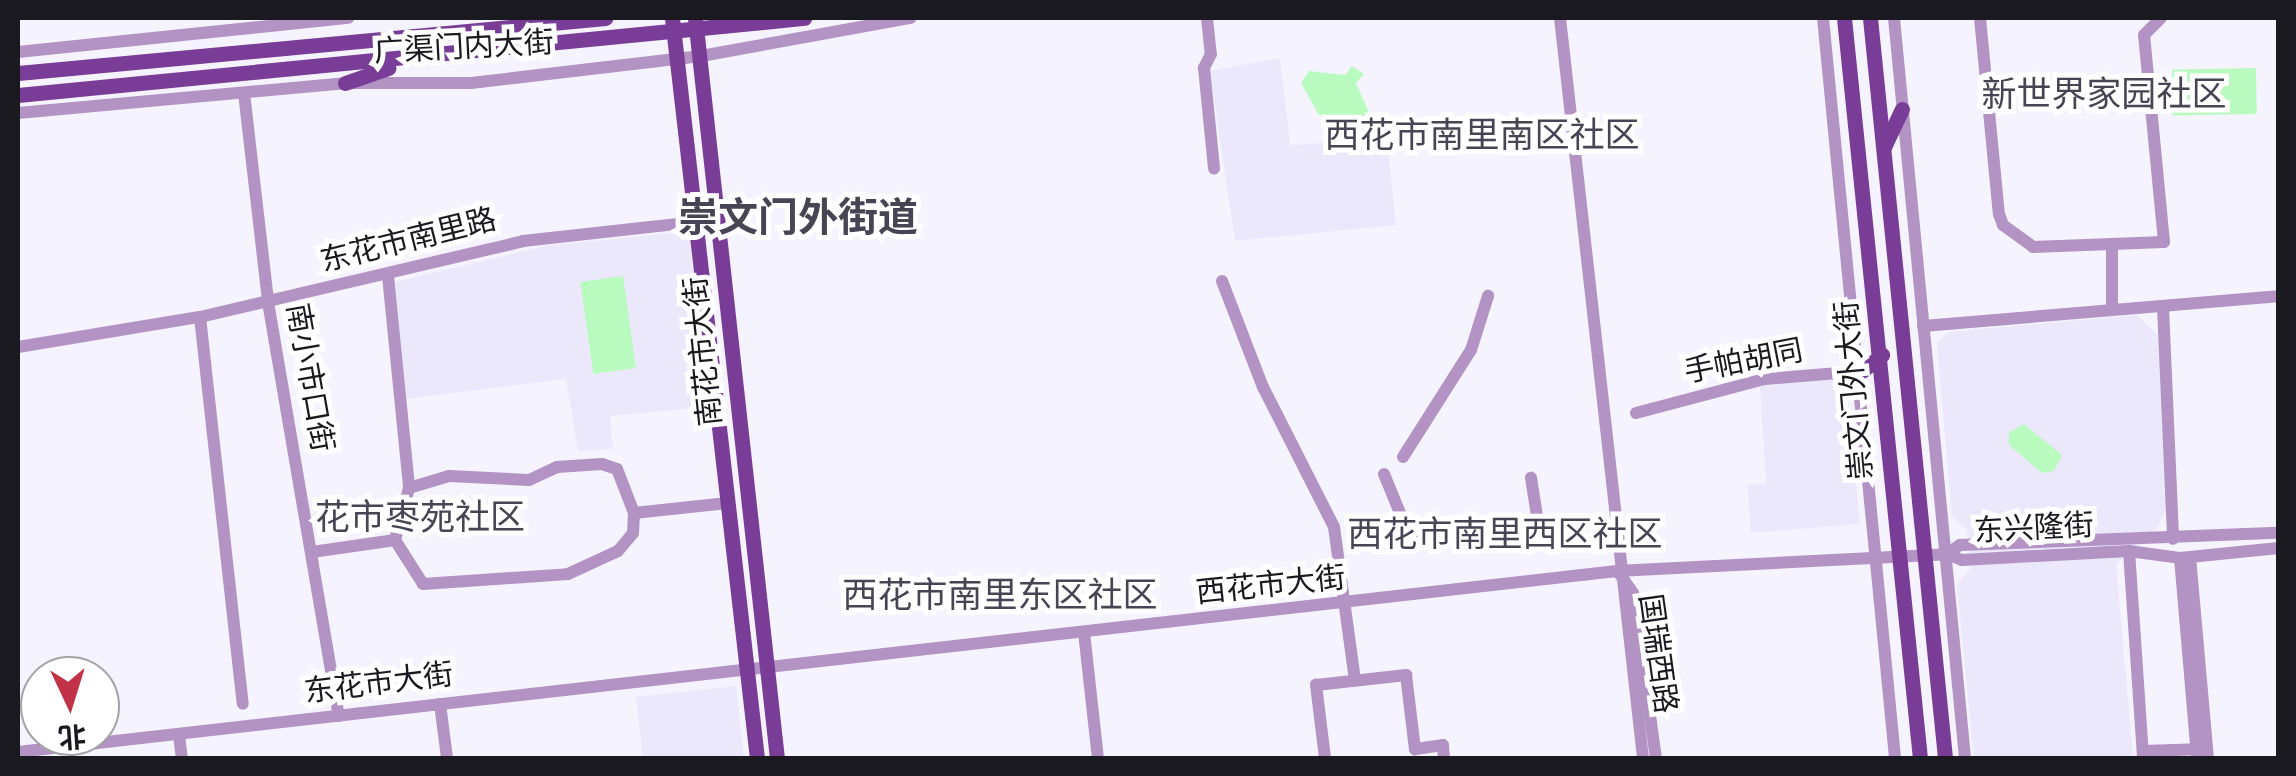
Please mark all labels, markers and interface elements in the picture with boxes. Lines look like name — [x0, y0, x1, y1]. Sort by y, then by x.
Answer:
street label: 广渠门内大街 — [373, 27, 555, 73]
district label: 新世界家园社区 — [1982, 76, 2226, 118]
district label: 西花市南里南区社区 — [1325, 117, 1639, 159]
district label: 崇文门外街道 — [678, 197, 918, 245]
street label: 东花市南里路 — [317, 204, 501, 282]
street label: 南花市大街 — [680, 275, 732, 427]
street label: 崇文门外大街 — [1831, 299, 1883, 481]
street label: 南小市口街 — [276, 301, 338, 455]
street label: 手帕胡同 — [1682, 335, 1806, 393]
district label: 花市枣苑社区 — [315, 499, 525, 541]
street label: 东兴隆街 — [1973, 510, 2095, 552]
district label: 西花市南里西区社区 — [1348, 516, 1662, 558]
street label: 西花市大街 — [1195, 562, 1347, 614]
district label: 西花市南里东区社区 — [843, 577, 1157, 619]
street label: 国瑞西路 — [1629, 592, 1681, 716]
north arrow — [20, 656, 120, 756]
street label: 东花市大街 — [302, 659, 456, 713]
text: 北 — [57, 715, 87, 753]

